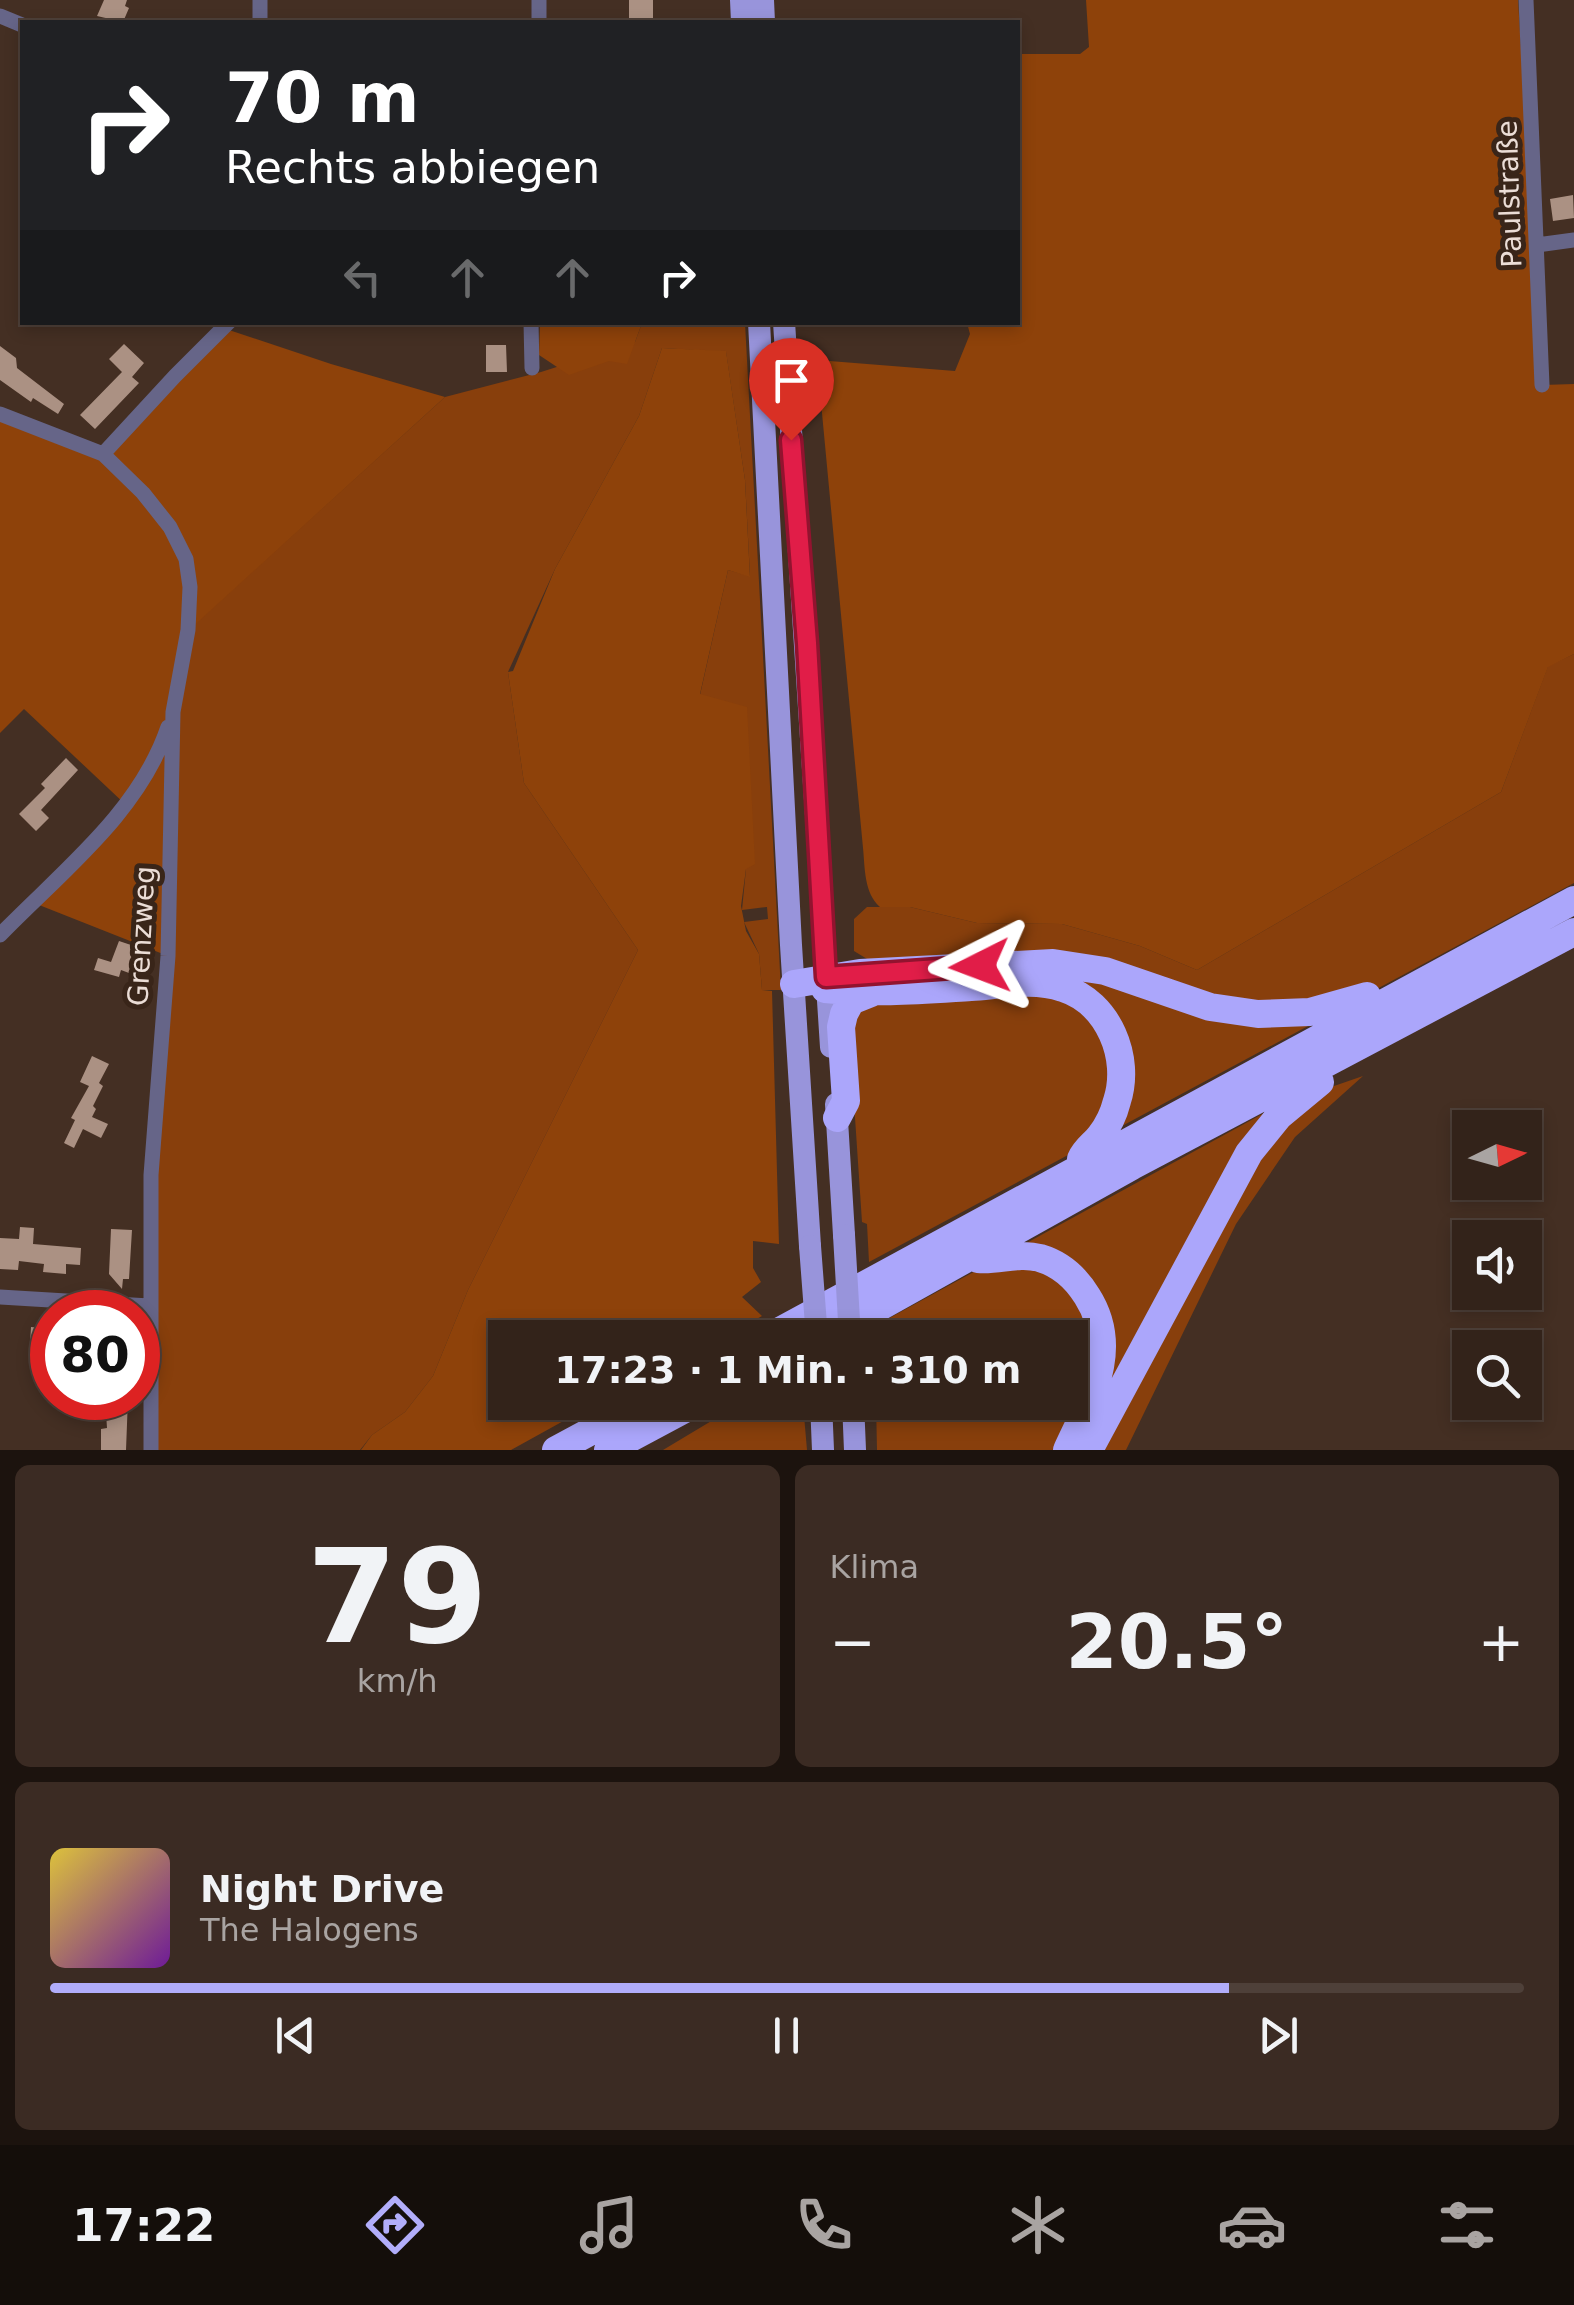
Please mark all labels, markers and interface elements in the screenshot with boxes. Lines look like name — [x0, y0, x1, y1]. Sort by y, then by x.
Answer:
text: 70 m — [225, 57, 420, 139]
icon: right — [60, 60, 190, 190]
street label: Paulstraße — [1490, 120, 1529, 268]
text: Rechts abbiegen — [225, 141, 600, 194]
icon: left — [335, 250, 390, 305]
icon: ahead — [440, 250, 495, 305]
icon: ahead — [545, 250, 600, 305]
icon: right — [650, 250, 705, 305]
pin — [749, 338, 834, 441]
icon: arrive — [764, 353, 819, 408]
street label: Grenzweg — [121, 865, 162, 1007]
position arrow — [928, 914, 1032, 1018]
north arrow — [1452, 1110, 1542, 1200]
map controls — [1452, 1110, 1542, 1420]
button: sound — [1452, 1220, 1542, 1310]
speed limit sign: 80 — [30, 1290, 160, 1420]
button: search — [1452, 1330, 1542, 1420]
text: 17:23 · 1 Min. · 310 m — [555, 1348, 1021, 1392]
text: 79 — [307, 1521, 488, 1673]
text: Klima — [830, 1548, 919, 1586]
text: 20.5° — [1065, 1598, 1288, 1686]
text: − — [830, 1610, 876, 1674]
text: + — [1478, 1610, 1524, 1674]
text: km/h — [357, 1662, 438, 1700]
text: Night Drive — [200, 1867, 444, 1911]
text: The Halogens — [200, 1911, 419, 1949]
icon: previous — [268, 2008, 323, 2063]
icon: pause — [759, 2008, 814, 2063]
icon: next — [1251, 2008, 1306, 2063]
icon: directions — [360, 2190, 430, 2260]
icon: music — [574, 2190, 644, 2260]
icon: phone — [789, 2190, 859, 2260]
icon: climate — [1003, 2190, 1073, 2260]
icon: car — [1217, 2190, 1287, 2260]
icon: filters — [1432, 2190, 1502, 2260]
text: 17:22 — [72, 2199, 215, 2252]

